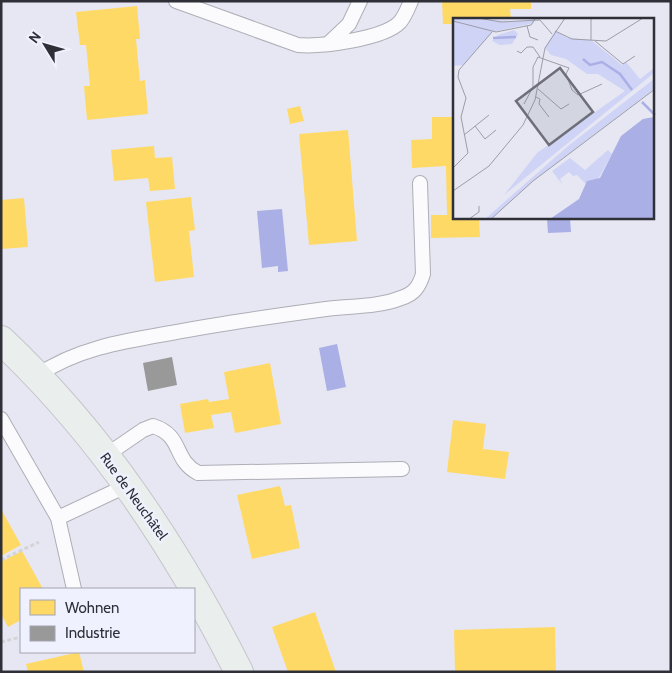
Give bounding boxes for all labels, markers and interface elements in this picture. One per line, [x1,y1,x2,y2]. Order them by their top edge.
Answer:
inset map [453,18,654,219]
north arrow [20,20,70,70]
text: N [24,28,45,47]
street label: Rue de Neuchâtel [96,449,172,544]
legend [20,588,195,653]
text: Wohnen [65,599,119,617]
text: Industrie [65,624,120,642]

